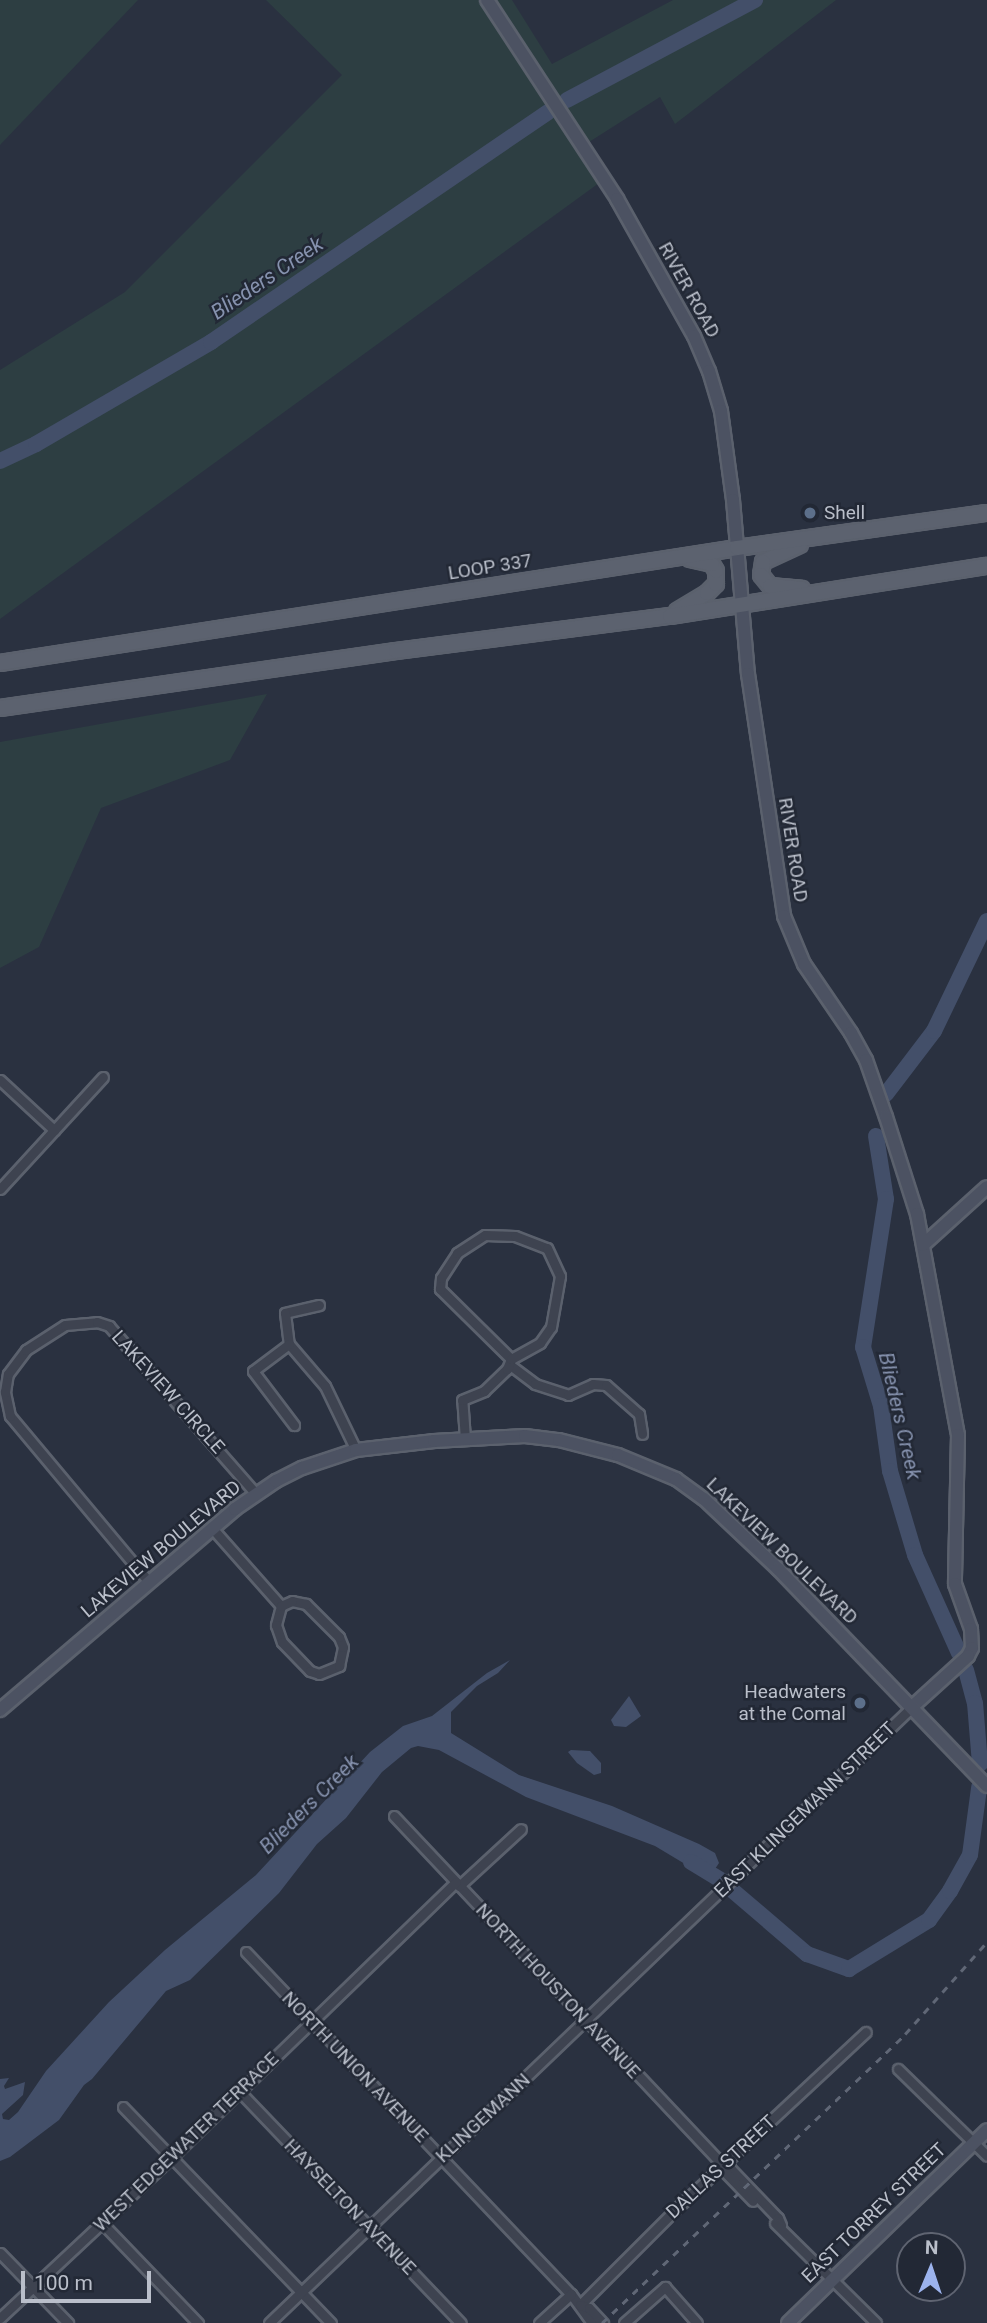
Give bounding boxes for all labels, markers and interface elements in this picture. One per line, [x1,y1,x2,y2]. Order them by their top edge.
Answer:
water label: Blieders Creek [206,231,328,325]
street label: RIVER ROAD [653,238,725,342]
place label: Shell [824,502,865,524]
marker: Shell [802,505,818,521]
street label: LOOP 337 [446,549,534,585]
street label: RIVER ROAD [773,796,813,904]
street label: LAKEVIEW CIRCLE [107,1326,229,1458]
water label: Blieders Creek [873,1350,927,1482]
street label: LAKEVIEW BOULEVARD [702,1473,862,1629]
street label: LAKEVIEW BOULEVARD [77,1476,245,1622]
place label: Headwaters at the Comal [738,1681,846,1725]
marker: Headwaters at the Comal [852,1695,868,1711]
street label: EAST KLINGEMANN STREET [709,1717,901,1903]
water label: Blieders Creek [254,1749,364,1859]
street label: NORTH HOUSTON AVENUE [471,1899,645,2083]
street label: NORTH UNION AVENUE [277,1987,433,2147]
street label: WEST EDGEWATER TERRACE [88,2047,284,2237]
street label: KLINGEMANN [431,2068,535,2168]
street label: DALLAS STREET [662,2111,780,2223]
street label: HAYSELTON AVENUE [279,2134,421,2280]
street label: EAST TORREY STREET [797,2138,951,2288]
north arrow [896,2232,966,2302]
text: N [925,2236,939,2259]
scale bar [24,2256,154,2300]
text: 100 m [34,2271,93,2295]

